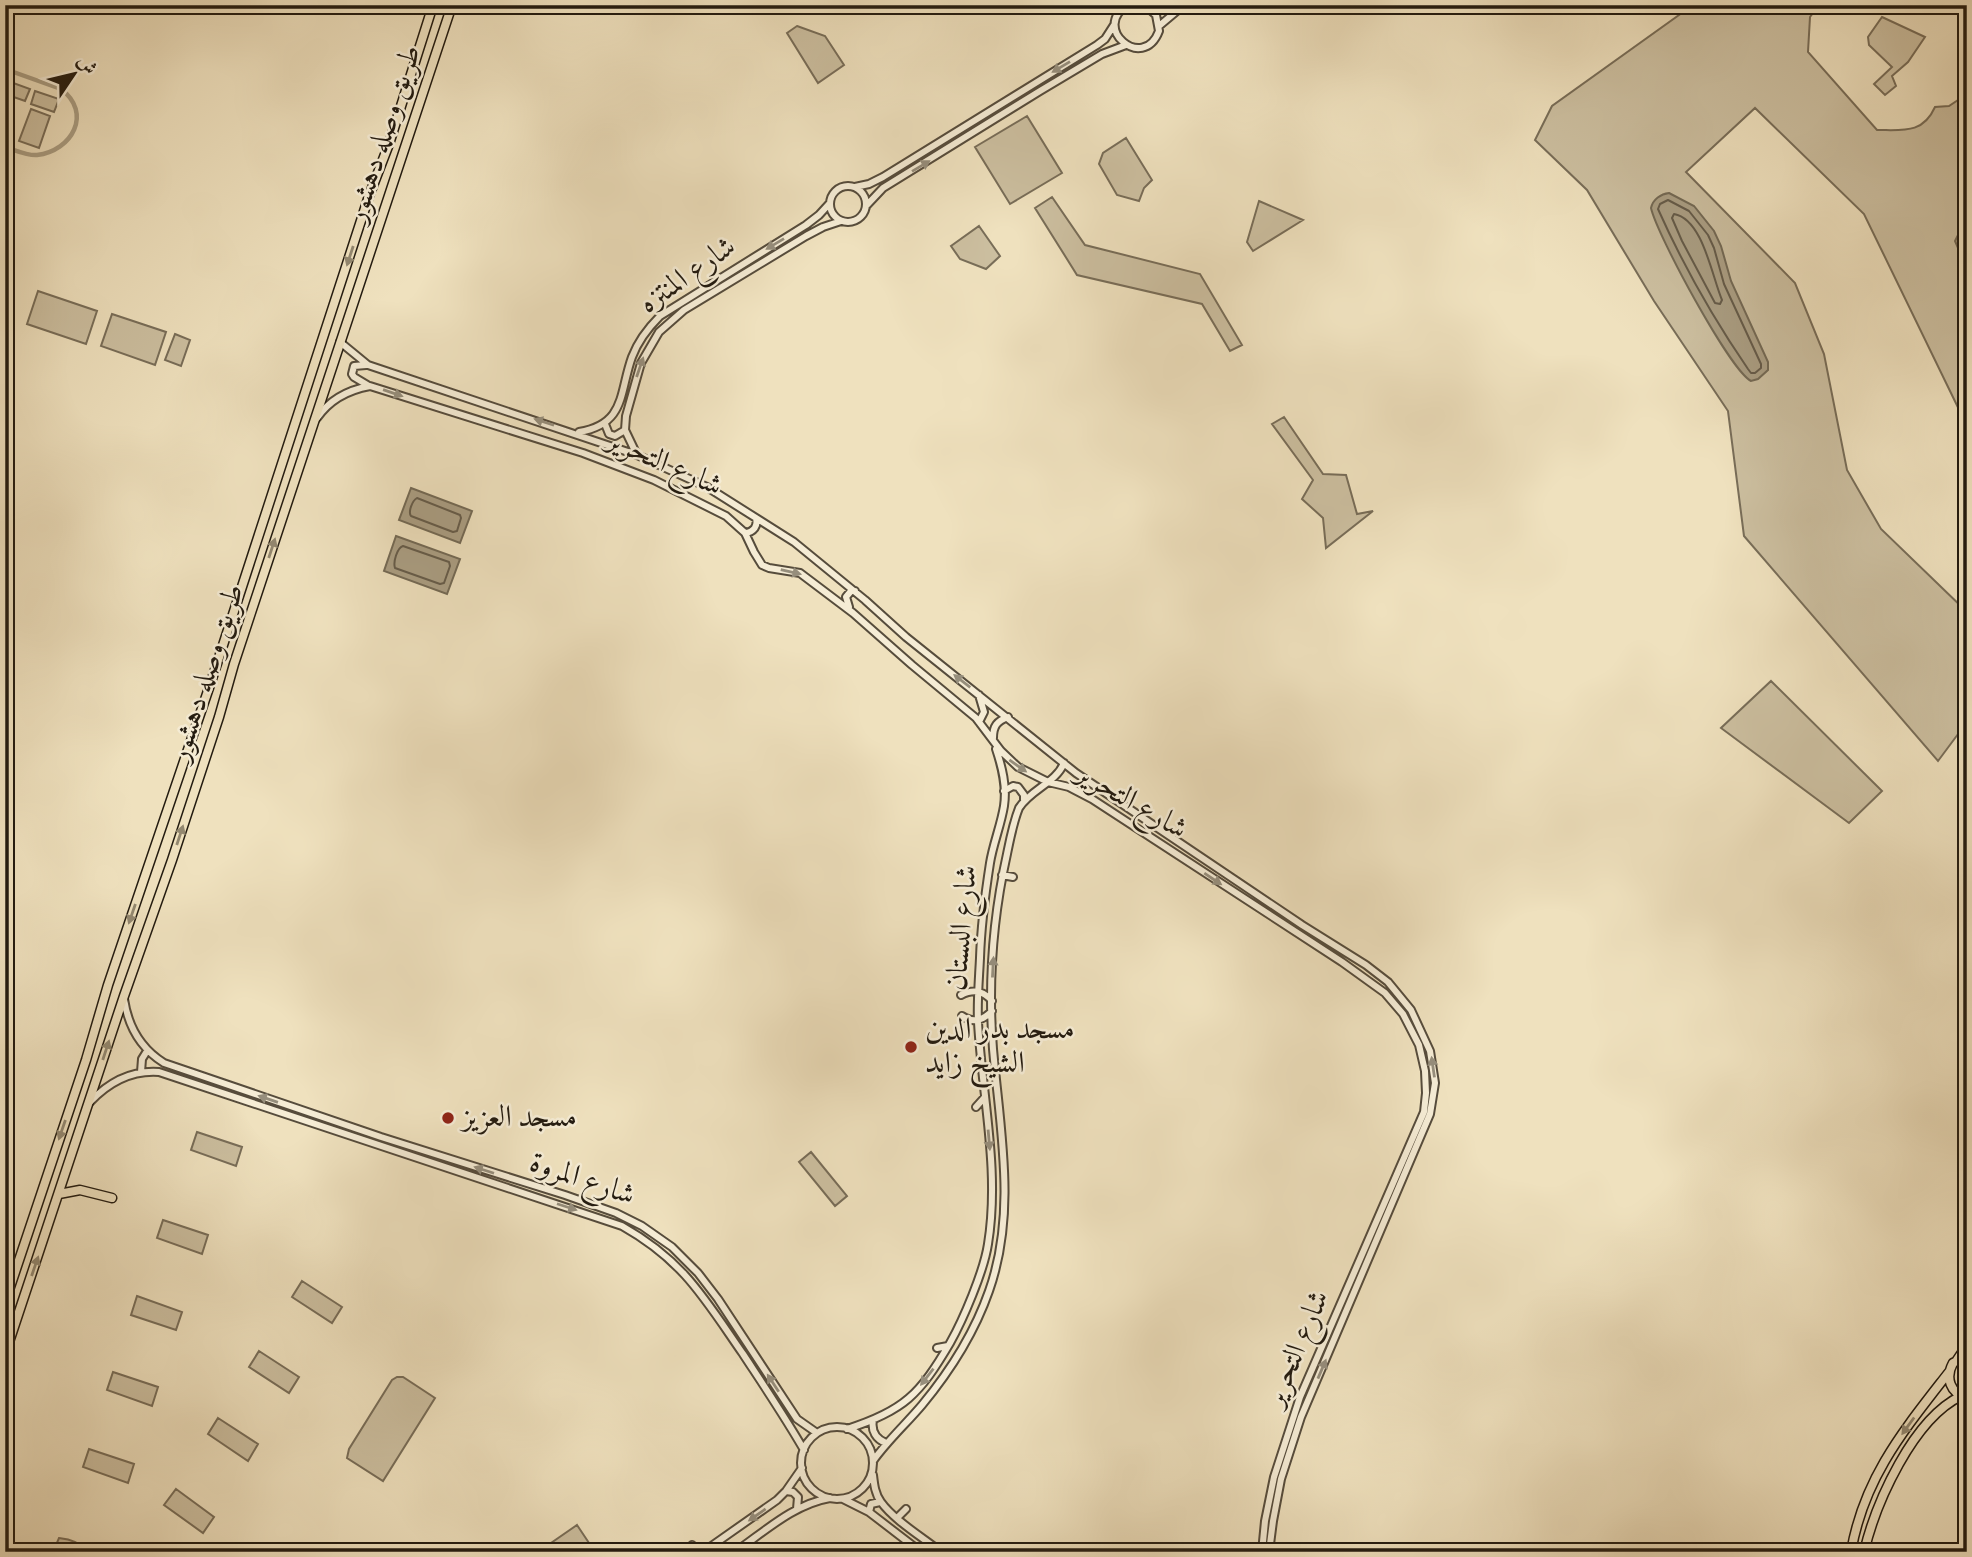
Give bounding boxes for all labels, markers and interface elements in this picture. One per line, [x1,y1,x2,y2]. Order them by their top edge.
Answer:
north arrow [38,38,108,108]
street label: طريق وصله دهشور [335,40,434,231]
text: ش [69,50,102,81]
one-way arrow [1052,60,1071,73]
one-way arrow [911,159,930,172]
street label: شارع المنتزه [630,227,746,326]
one-way arrow [766,237,785,250]
one-way arrow [344,246,355,267]
one-way arrow [635,357,646,378]
one-way arrow [382,388,403,399]
one-way arrow [533,417,554,427]
street label: شارع التحرير [596,418,729,510]
one-way arrow [267,538,278,559]
one-way arrow [780,567,802,578]
street label: طريق وصله دهشور [158,579,257,770]
one-way arrow [953,675,971,689]
street label: شارع التحرير [1064,751,1195,852]
one-way arrow [1009,759,1027,773]
one-way arrow [175,824,185,845]
street label: شارع البستان [936,863,991,993]
one-way arrow [1204,872,1223,885]
one-way arrow [127,904,137,925]
one-way arrow [988,956,999,978]
place label: مسجد بدر الدين الشيخ زايد [925,1009,1075,1089]
marker: مسجد بدر الدين الشيخ زايد [903,1039,919,1055]
one-way arrow [102,1040,112,1061]
one-way arrow [1427,1056,1438,1078]
one-way arrow [258,1093,279,1104]
place label: مسجد العزيز [459,1097,577,1140]
marker: مسجد العزيز [440,1110,456,1126]
one-way arrow [56,1120,67,1141]
one-way arrow [984,1129,995,1151]
street label: شارع المروة [523,1142,641,1219]
one-way arrow [473,1164,494,1175]
one-way arrow [556,1202,577,1213]
one-way arrow [30,1255,41,1276]
street label: شارع التحرير [1253,1284,1343,1417]
one-way arrow [1316,1359,1327,1380]
one-way arrow [920,1368,935,1386]
one-way arrow [766,1374,780,1392]
one-way arrow [1901,1417,1915,1435]
one-way arrow [748,1508,766,1522]

